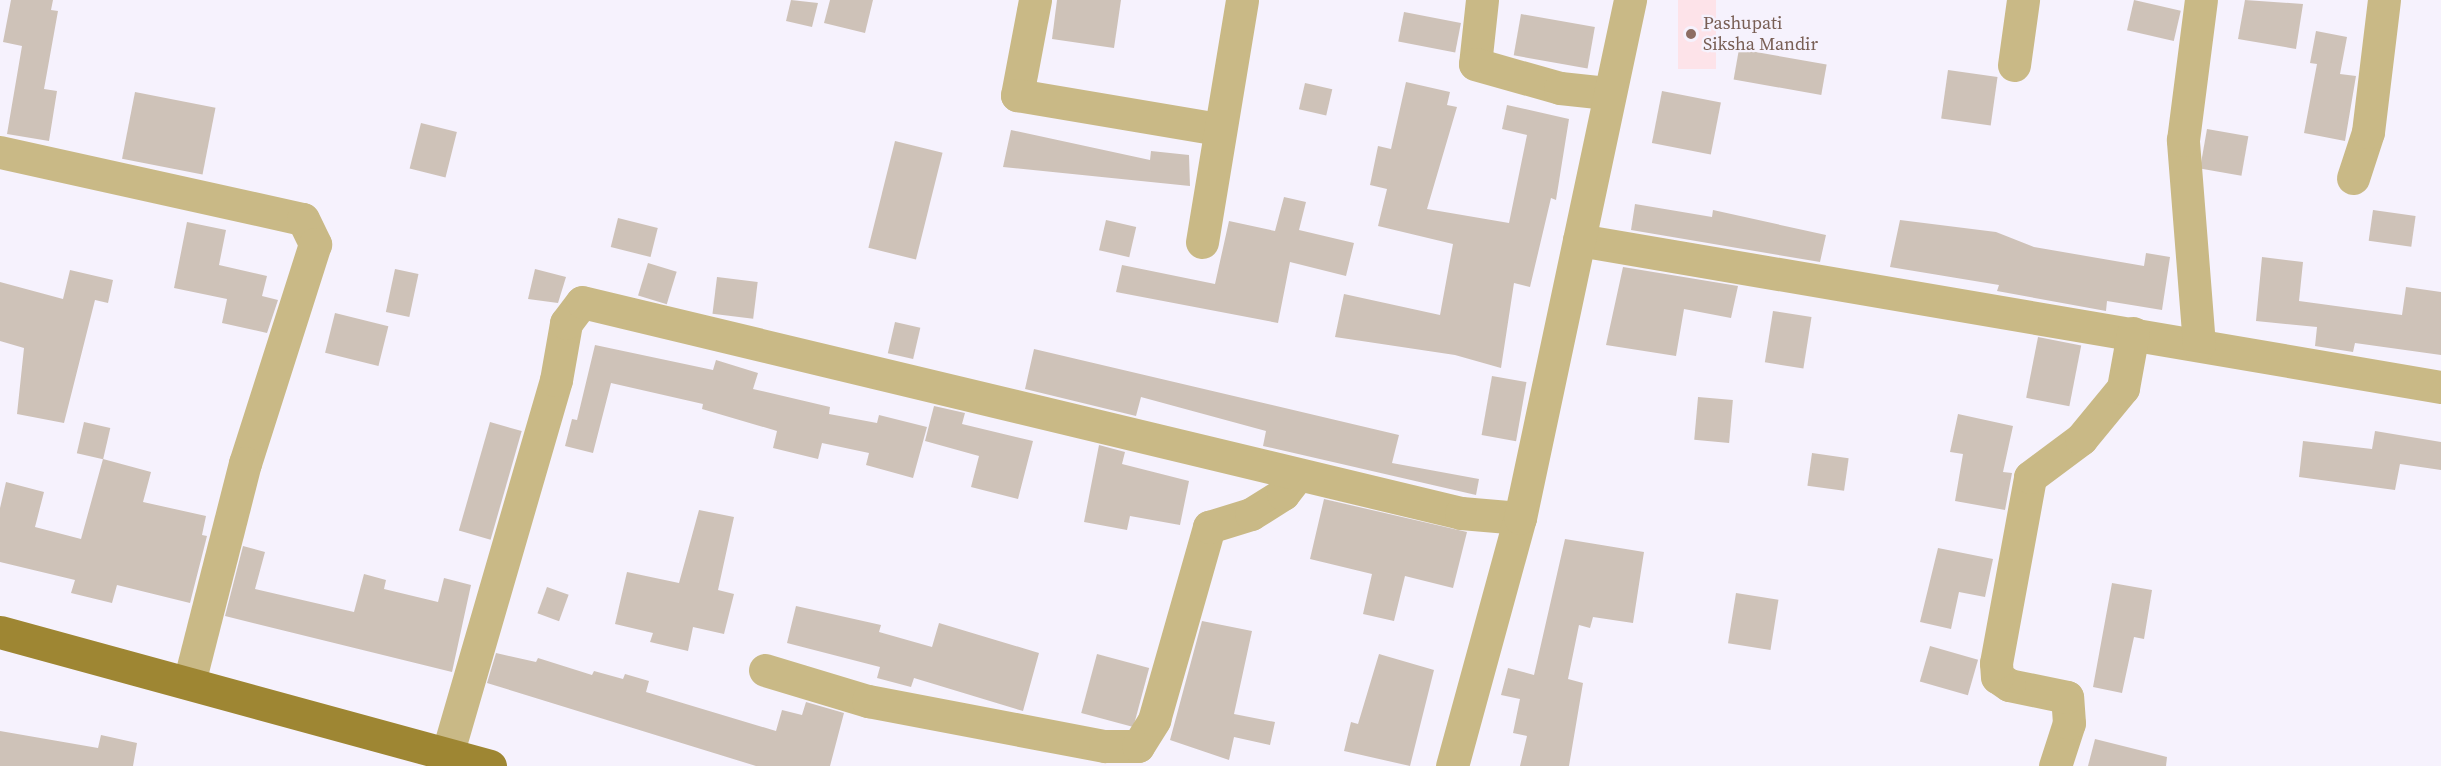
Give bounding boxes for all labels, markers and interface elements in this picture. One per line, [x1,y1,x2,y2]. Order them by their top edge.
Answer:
place label: Pashupati Siksha Mandir [1703,13,1818,56]
marker: Pashupati Siksha Mandir [1684,27,1698,41]

